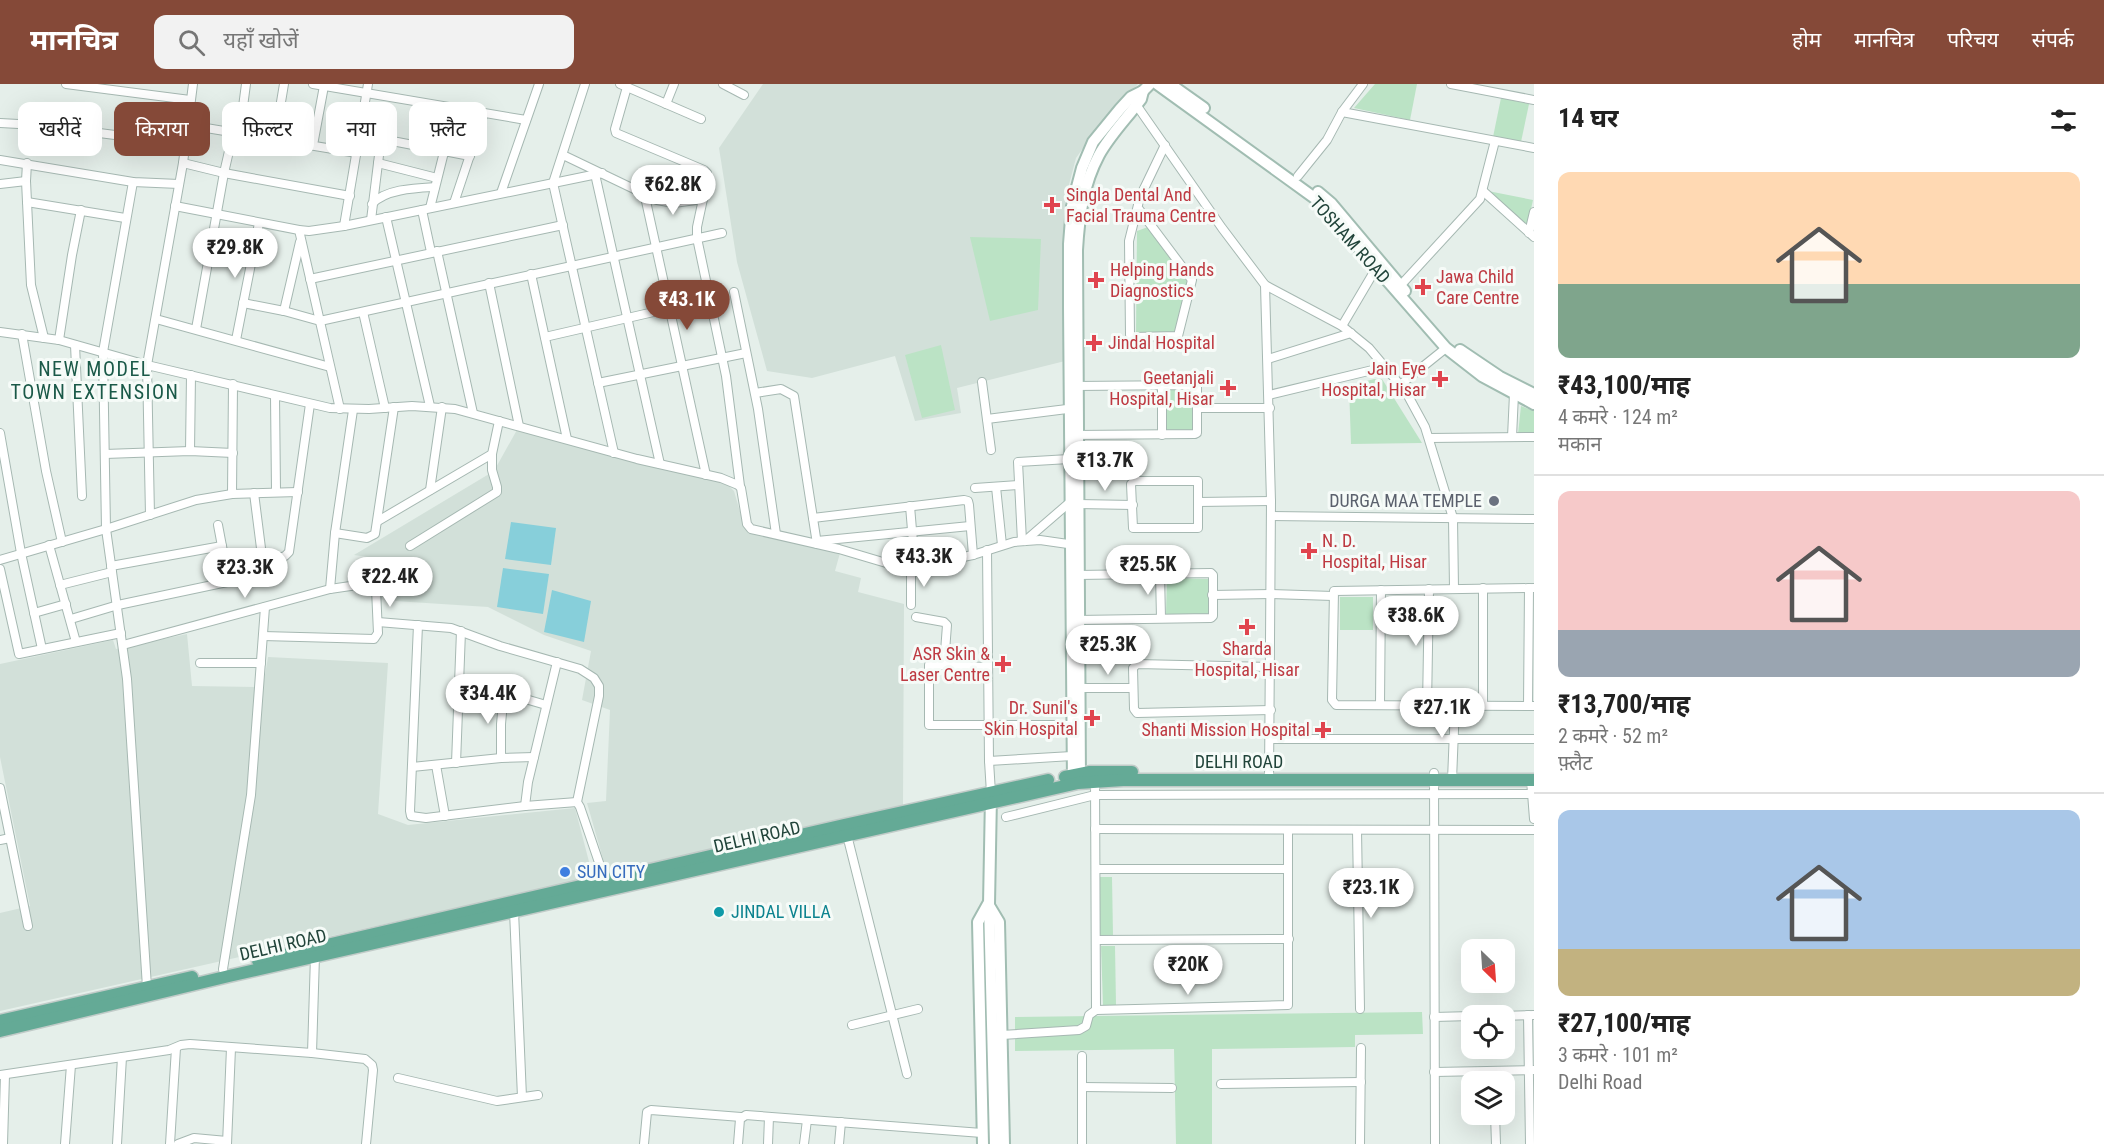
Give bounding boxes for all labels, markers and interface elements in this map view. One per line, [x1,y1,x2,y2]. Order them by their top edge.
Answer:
search box [154,15,574,69]
text: मानचित्र [30,24,118,57]
icon: search [175,26,208,59]
text: यहाँ खोजें [223,28,298,53]
text: होम [1792,28,1821,52]
text: मानचित्र [1854,28,1914,52]
text: परिचय [1947,28,1999,52]
text: संपर्क [2032,28,2074,52]
chip: खरीदें [18,102,102,156]
chip: किराया [114,102,210,156]
chip: फ़िल्टर [222,102,314,156]
chip: नया [326,102,397,156]
chip: फ़्लैट [409,102,487,156]
text: 14 घर [1558,103,1619,133]
icon: filters [2047,104,2080,137]
pin: ₹62.8K [624,165,722,216]
text: ₹62.8K [645,172,701,196]
place label: Singla Dental And Facial Trauma Centre [1066,184,1216,226]
street label: TOSHAM ROAD [1306,192,1395,287]
marker: Singla Dental And Facial Trauma Centre [1043,196,1061,214]
icon: home [1765,211,1873,319]
pin: ₹29.8K [186,228,284,279]
text: ₹29.8K [207,235,263,259]
place label: Helping Hands Diagnostics [1110,259,1214,301]
place label: Jawa Child Care Centre [1436,266,1519,308]
marker: Helping Hands Diagnostics [1087,271,1105,289]
marker: Jawa Child Care Centre [1414,278,1432,296]
pin: ₹43.1K [638,280,736,331]
text: ₹43.1K [659,287,715,311]
place label: Jindal Hospital [1108,332,1215,353]
marker: Jindal Hospital [1085,334,1103,352]
district label: NEW MODEL TOWN EXTENSION [11,357,179,404]
place label: Jain Eye Hospital, Hisar [1321,358,1427,400]
place label: Geetanjali Hospital, Hisar [1109,367,1215,409]
marker: Jain Eye Hospital, Hisar [1431,370,1449,388]
text: ₹43,100/माह [1558,370,1690,400]
marker: Geetanjali Hospital, Hisar [1219,379,1237,397]
text: 4 कमरे · 124 m² [1558,405,1678,429]
text: मकान [1558,432,1602,456]
pin: ₹13.7K [1056,441,1154,492]
text: ₹13.7K [1077,448,1133,472]
place label: DURGA MAA TEMPLE [1329,490,1482,511]
marker: DURGA MAA TEMPLE [1487,494,1501,508]
place label: N. D. Hospital, Hisar [1322,530,1427,572]
icon: home [1765,530,1873,638]
pin: ₹43.3K [875,537,973,588]
marker: N. D. Hospital, Hisar [1300,542,1318,560]
text: ₹43.3K [896,544,952,568]
pin: ₹25.5K [1099,545,1197,596]
pin: ₹23.3K [196,548,294,599]
text: ₹25.5K [1120,552,1176,576]
text: ₹23.3K [217,555,273,579]
pin: ₹22.4K [341,557,439,608]
text: ₹22.4K [362,564,418,588]
pin: ₹38.6K [1367,596,1465,647]
text: ₹38.6K [1388,603,1444,627]
marker: Sharda Hospital, Hisar [1238,618,1256,636]
pin: ₹25.3K [1059,625,1157,676]
text: ₹25.3K [1080,632,1136,656]
place label: Sharda Hospital, Hisar [1195,638,1300,680]
place label: ASR Skin & Laser Centre [900,643,990,685]
marker: ASR Skin & Laser Centre [994,655,1012,673]
pin: ₹34.4K [439,674,537,725]
text: ₹34.4K [460,681,516,705]
pin: ₹27.1K [1393,688,1491,739]
text: ₹13,700/माह [1558,689,1690,719]
text: ₹27.1K [1414,695,1470,719]
place label: Dr. Sunil's Skin Hospital [984,697,1078,739]
marker: Dr. Sunil's Skin Hospital [1083,709,1101,727]
place label: Shanti Mission Hospital [1141,719,1310,740]
marker: Shanti Mission Hospital [1314,721,1332,739]
text: 2 कमरे · 52 m² [1558,724,1668,748]
street label: DELHI ROAD [1195,751,1283,772]
text: फ़्लैट [1558,751,1593,775]
street label: DELHI ROAD [711,816,802,857]
icon: home [1765,849,1873,957]
place label: SUN CITY [577,861,646,882]
marker: SUN CITY [558,865,572,879]
pin: ₹23.1K [1322,868,1420,919]
text: ₹23.1K [1343,875,1399,899]
place label: JINDAL VILLA [731,901,831,922]
marker: JINDAL VILLA [712,905,726,919]
street label: DELHI ROAD [237,924,328,965]
north arrow [1461,939,1515,993]
map controls [1461,939,1515,1125]
pin: ₹20K [1152,945,1224,996]
text: ₹20K [1168,952,1208,976]
button: locate [1461,1005,1515,1059]
text: ₹27,100/माह [1558,1008,1690,1038]
text: 3 कमरे · 101 m² [1558,1043,1678,1067]
text: Delhi Road [1558,1070,1642,1094]
button: layers [1461,1071,1515,1125]

